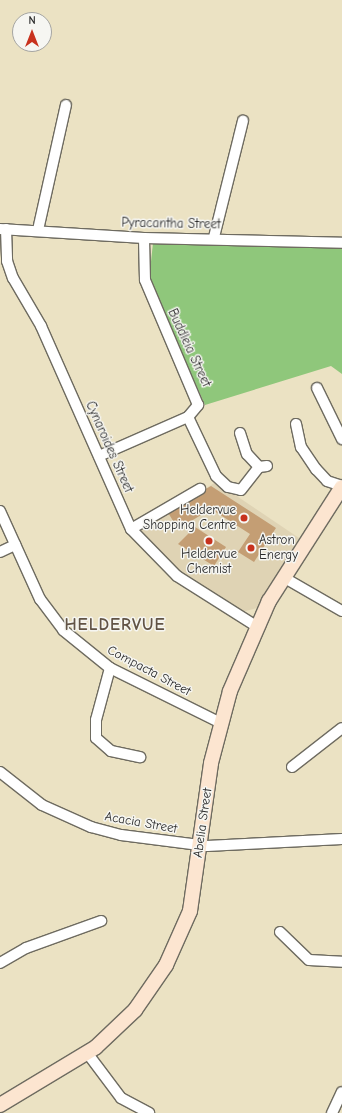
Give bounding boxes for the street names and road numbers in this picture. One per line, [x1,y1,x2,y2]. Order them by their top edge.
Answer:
street label: Pyracantha Street [121,215,221,233]
street label: Buddleia Street [164,306,214,390]
street label: Cynaroides Street [82,399,136,495]
street label: Compacta Street [105,642,193,700]
street label: Abelia Street [190,787,216,859]
street label: Acacia Street [104,809,178,837]

